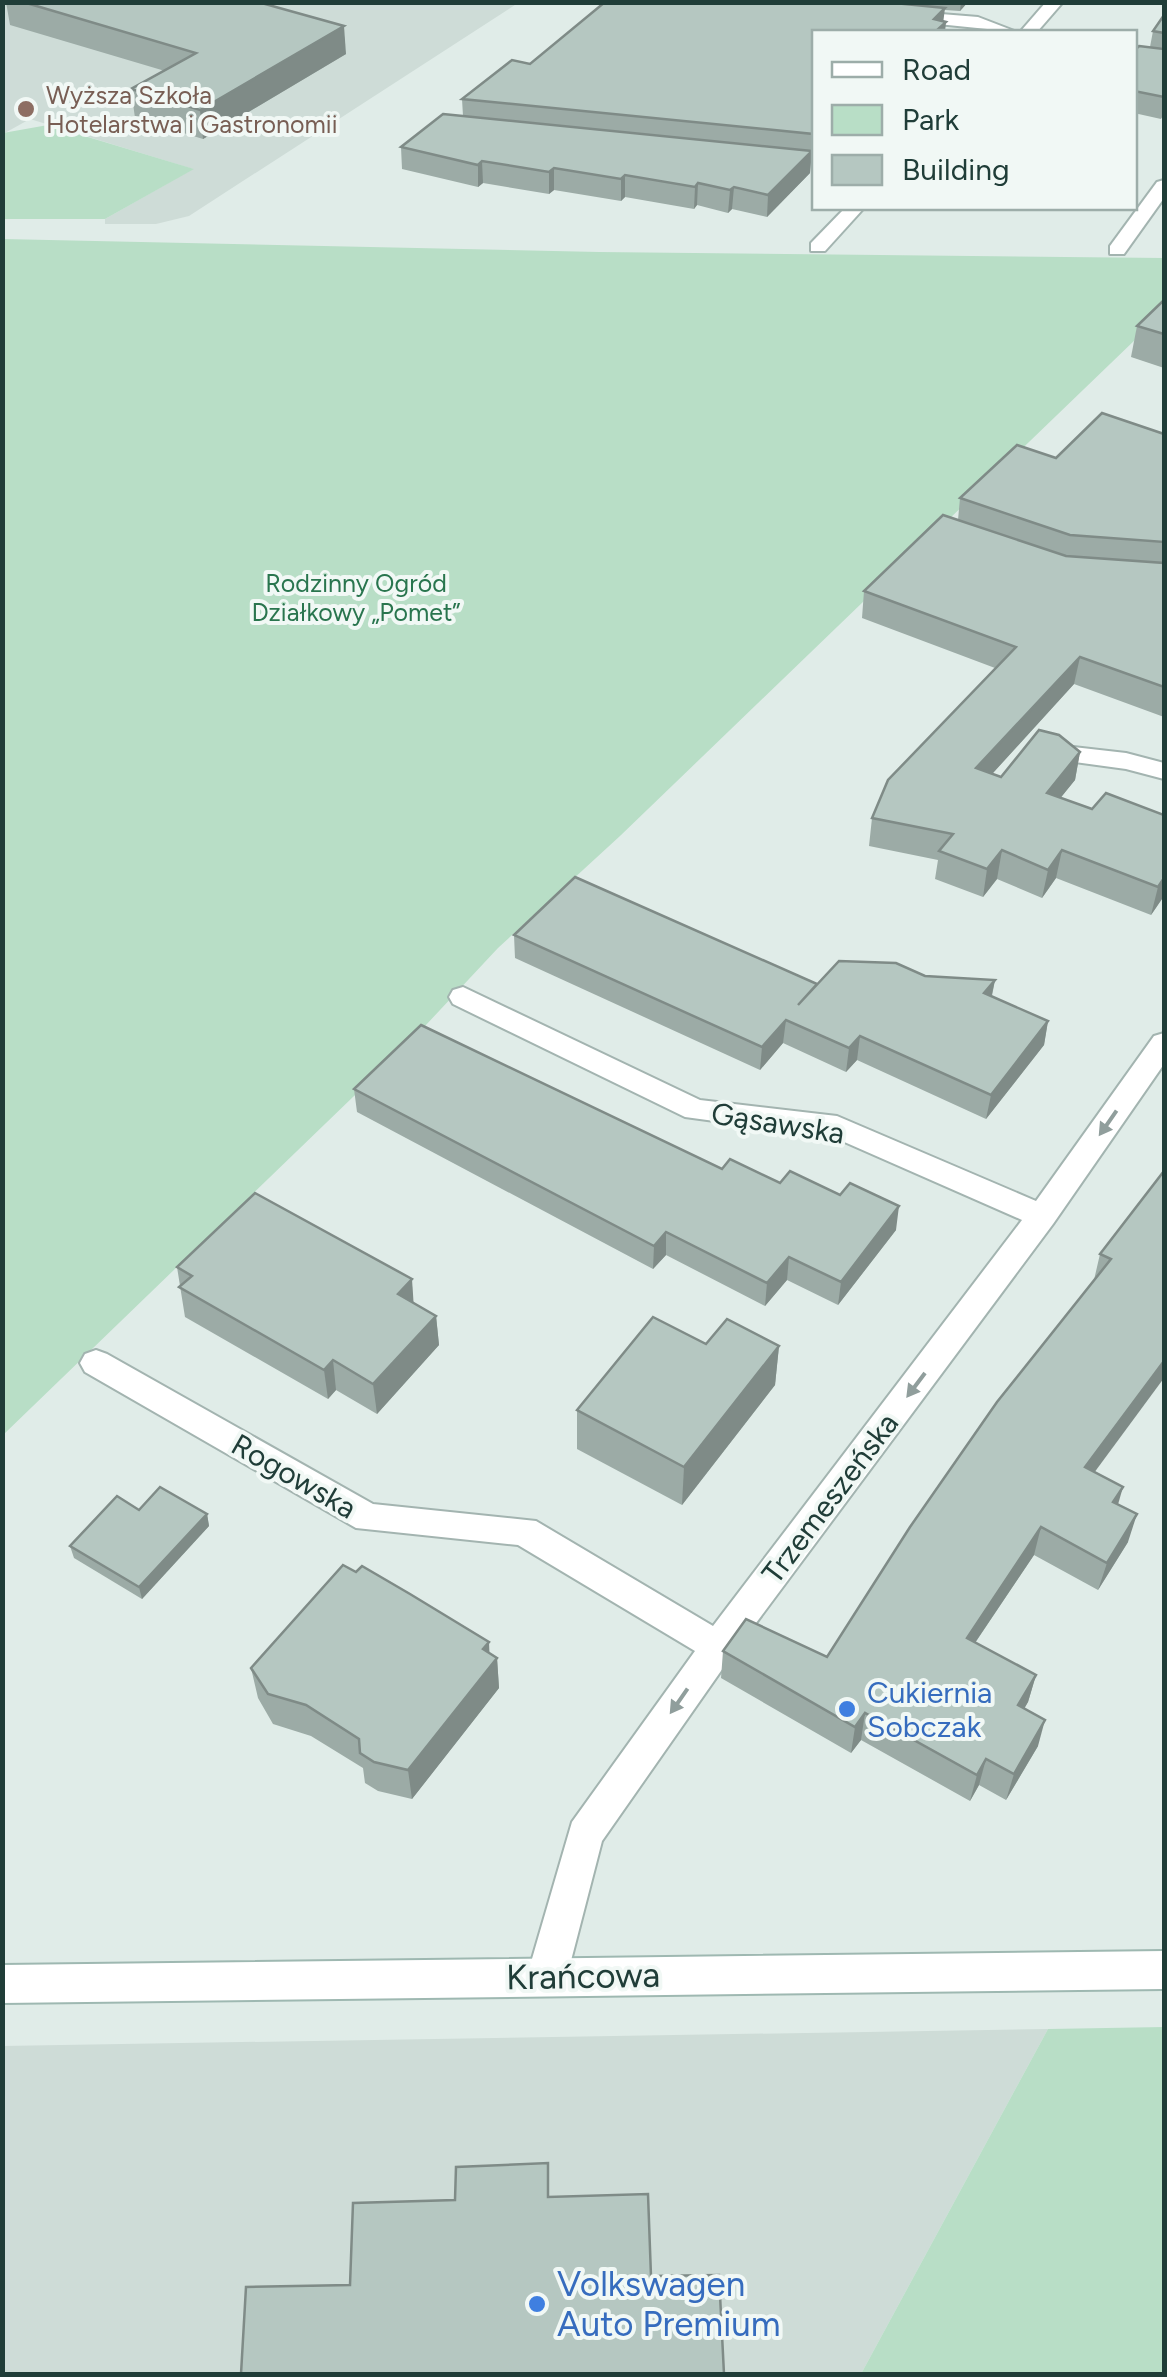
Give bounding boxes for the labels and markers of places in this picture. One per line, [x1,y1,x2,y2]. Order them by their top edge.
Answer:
place label: Wyższa Szkoła Hotelarstwa i Gastronomii [46,80,337,139]
marker: Wyższa Szkoła Hotelarstwa i Gastronomii [15,98,37,120]
place label: Cukiernia Sobczak [867,1674,992,1745]
marker: Cukiernia Sobczak [836,1698,858,1720]
place label: Volkswagen Auto Premium [557,2263,781,2345]
marker: Volkswagen Auto Premium [526,2293,548,2315]

